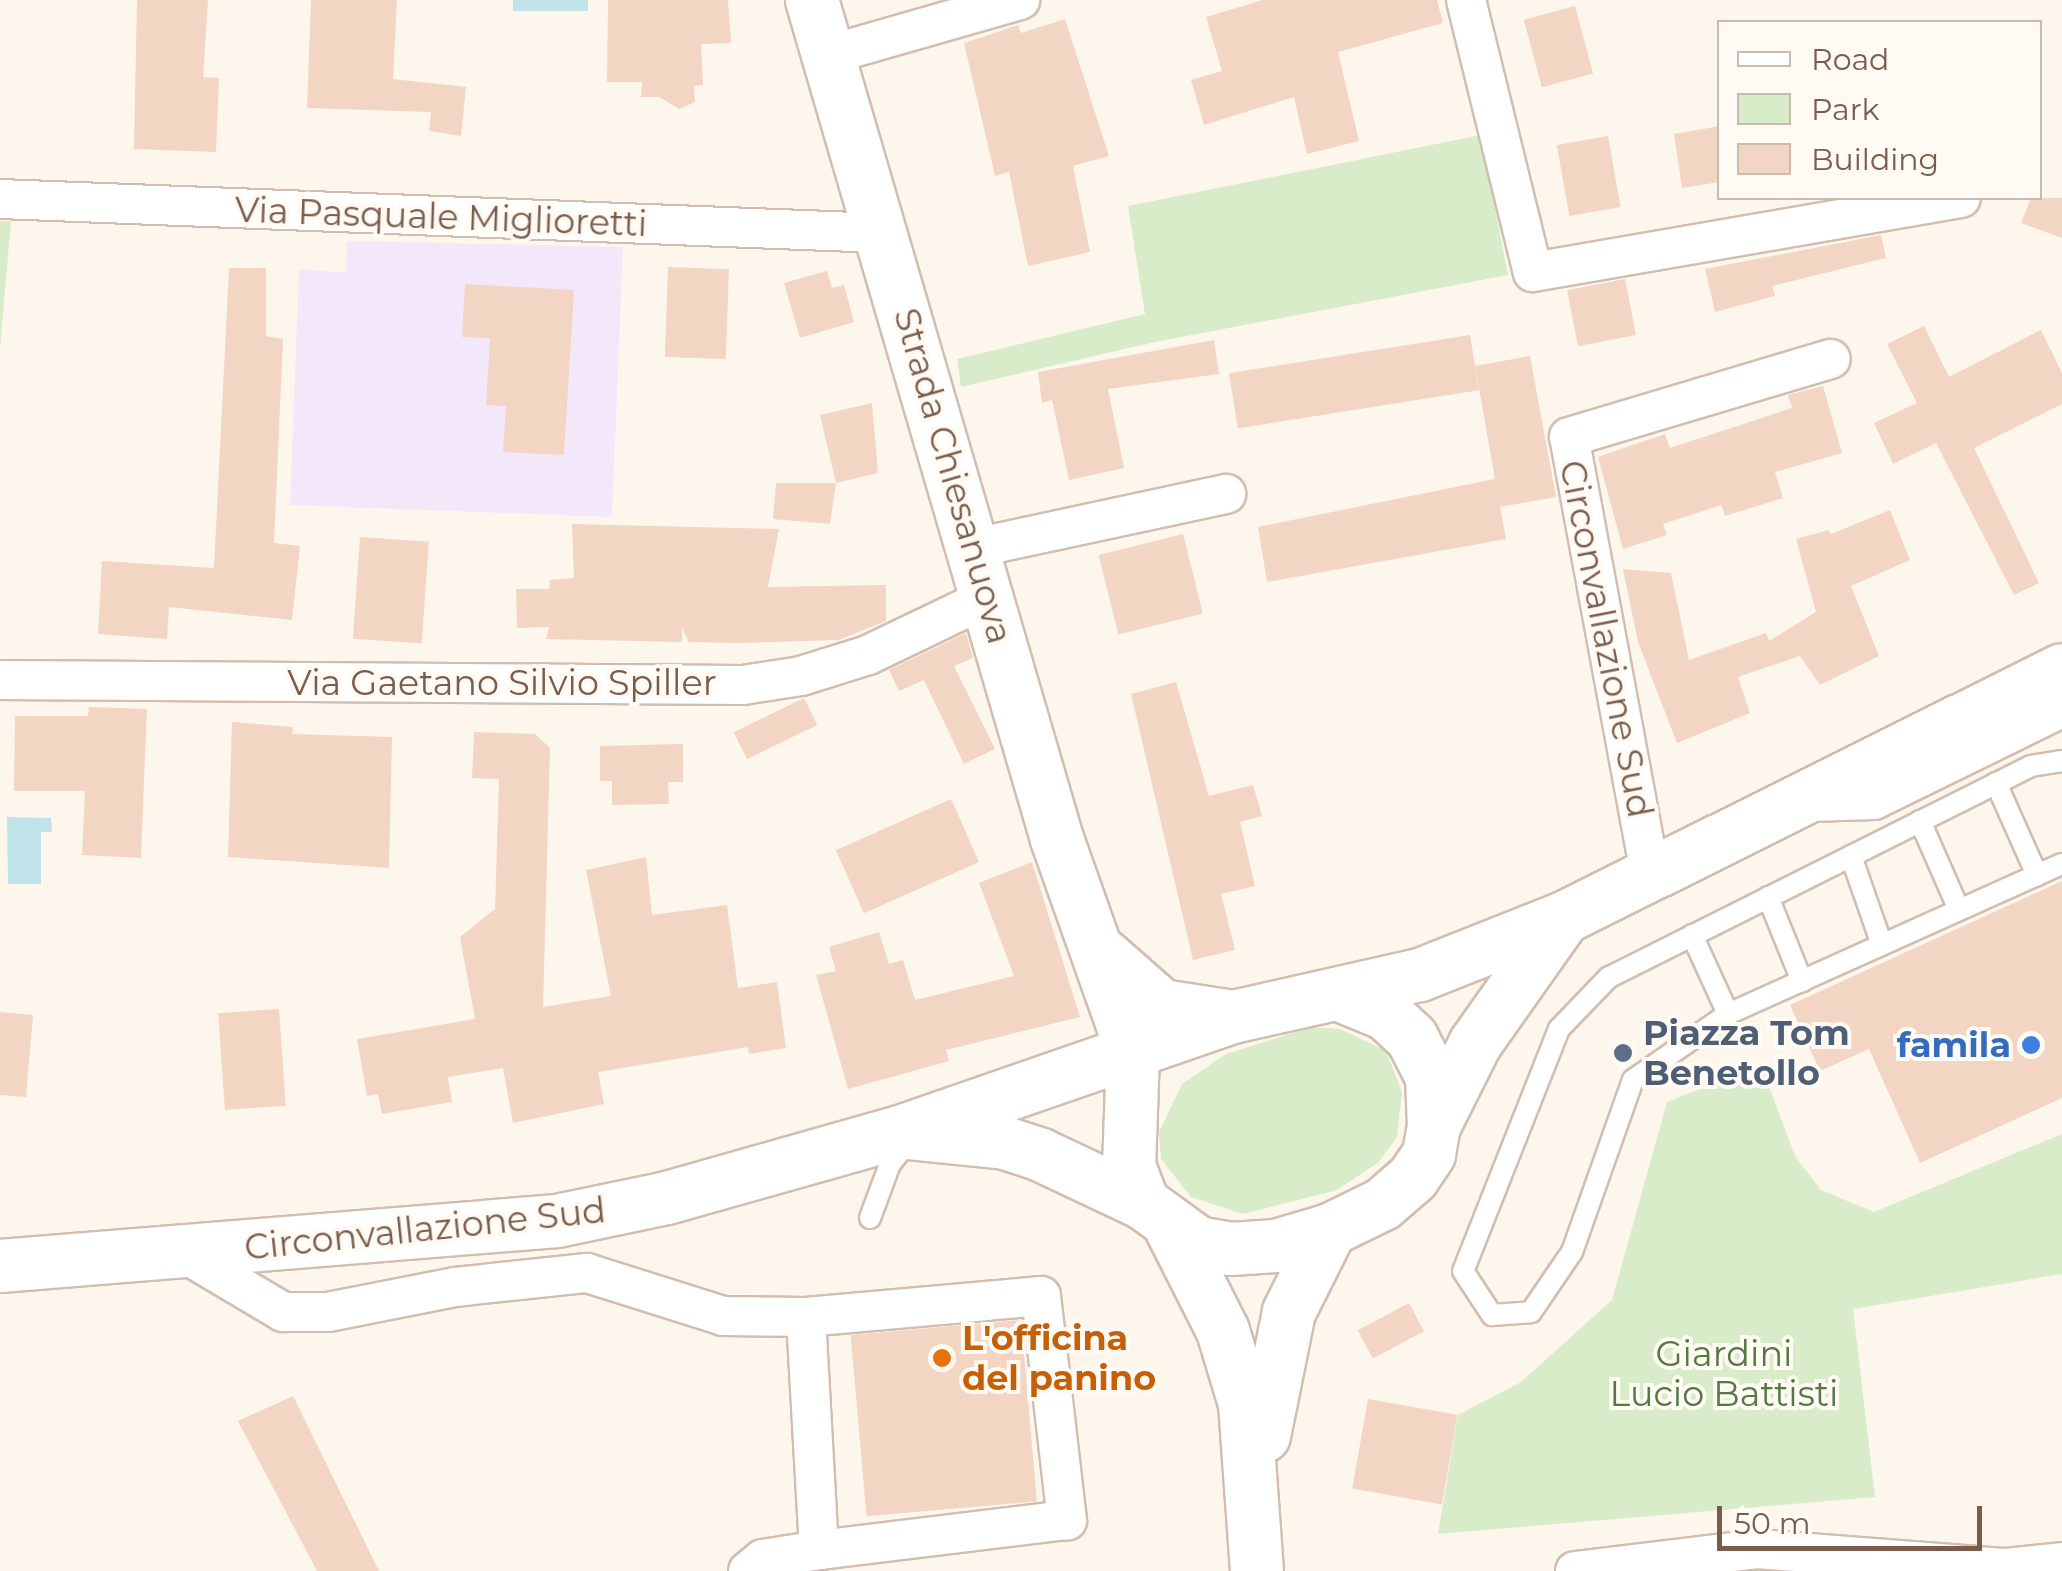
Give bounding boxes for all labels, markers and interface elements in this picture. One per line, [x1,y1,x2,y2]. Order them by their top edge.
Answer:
legend [1717,20,2042,200]
text: Road [1811,41,1889,78]
text: Park [1811,91,1880,128]
text: Building [1811,141,1939,178]
street label: Via Pasquale Miglioretti [234,189,648,245]
street label: Strada Chiesanuova [885,304,1021,648]
street label: Circonvallazione Sud [1551,457,1661,821]
street label: Via Gaetano Silvio Spiller [287,662,717,704]
place label: Piazza Tom Benetollo [1643,1012,1850,1094]
place label: famila [1897,1024,2011,1066]
marker: famila [2020,1034,2042,1056]
marker: Piazza Tom Benetollo [1612,1042,1634,1064]
street label: Circonvallazione Sud [242,1189,608,1269]
place label: L'officina del panino [962,1317,1156,1399]
park label: Giardini Lucio Battisti [1610,1333,1838,1415]
marker: L'officina del panino [931,1347,953,1369]
scale bar [1722,1486,1987,1548]
text: 50 m [1734,1505,1811,1542]

